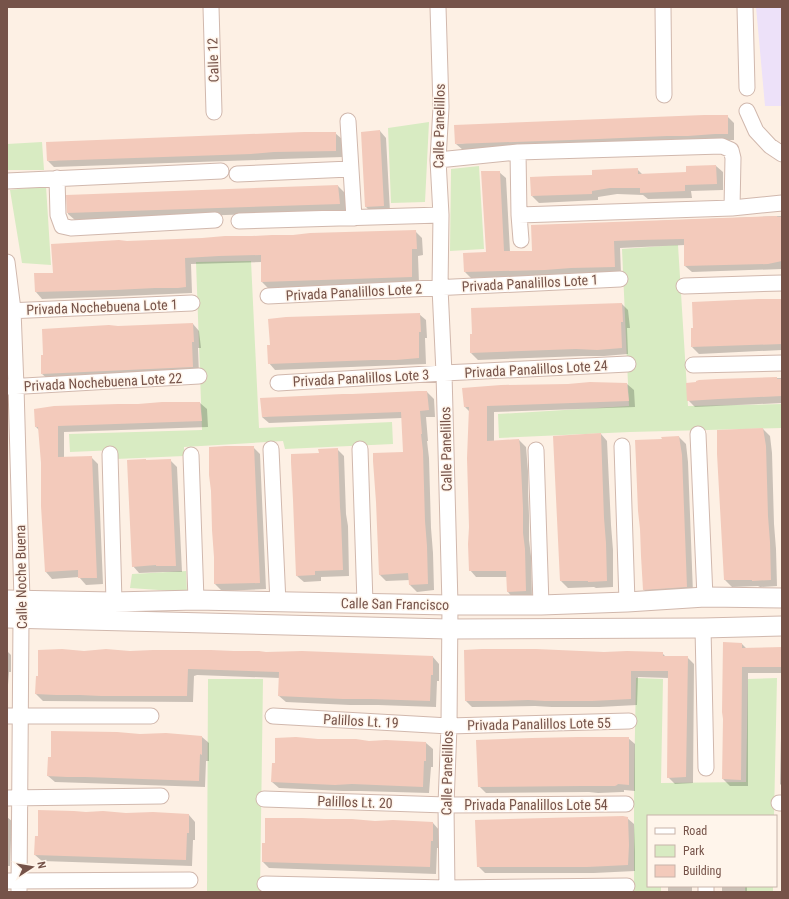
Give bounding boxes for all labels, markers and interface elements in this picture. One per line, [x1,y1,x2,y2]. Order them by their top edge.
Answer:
street label: Calle 12 [204,37,222,83]
street label: Calle Panelillos [430,83,448,169]
street label: Privada Panalillos Lote 1 [461,271,599,295]
street label: Privada Panalillos Lote 2 [285,280,423,304]
street label: Privada Nochebuena Lote 1 [26,296,178,318]
street label: Privada Panalillos Lote 24 [464,357,608,381]
street label: Privada Panalillos Lote 3 [292,366,430,390]
street label: Privada Nochebuena Lote 22 [23,370,183,394]
street label: Calle Panelillos [437,406,455,492]
street label: Calle Noche Buena [12,525,30,629]
street label: Calle San Francisco [341,595,449,613]
street label: Palillos Lt. 19 [323,711,399,731]
street label: Privada Panalillos Lote 55 [467,715,611,733]
street label: Calle Panelillos [438,730,456,816]
street label: Palillos Lt. 20 [317,793,393,811]
street label: Privada Panalillos Lote 54 [464,797,608,813]
legend [647,815,777,887]
text: Road [683,824,707,838]
text: Park [683,844,705,858]
north arrow [12,847,52,887]
text: N [34,860,48,870]
text: Building [683,864,721,878]

